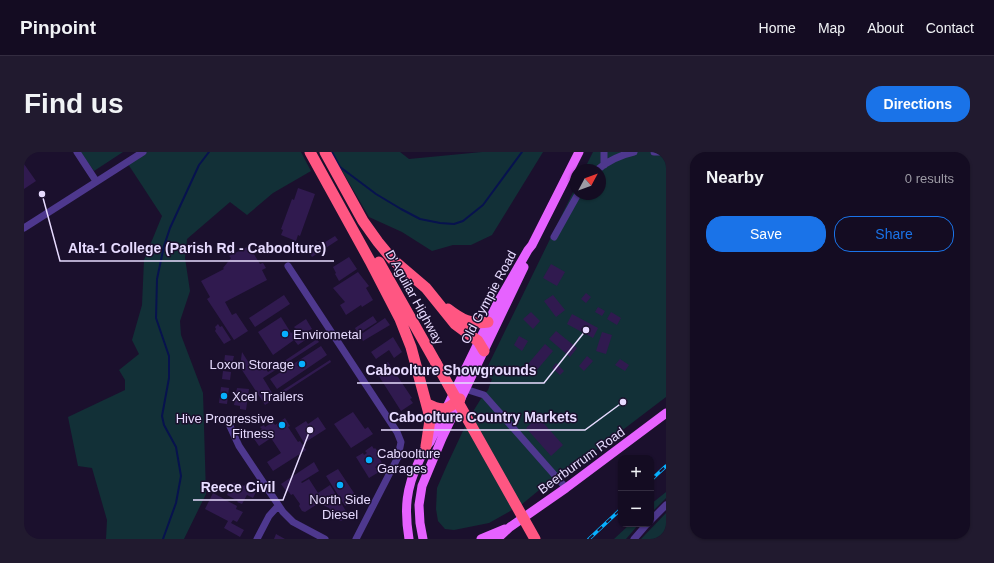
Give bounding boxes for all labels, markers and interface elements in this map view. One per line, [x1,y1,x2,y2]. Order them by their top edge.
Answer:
text: Pinpoint [20,17,96,38]
text: Home [759,20,796,36]
text: Map [818,20,845,36]
text: About [867,20,904,36]
text: Contact [926,20,974,36]
button: Directions [866,86,970,122]
text: Find us [24,88,124,119]
north arrow [570,164,606,200]
text: Nearby [706,168,764,187]
text: 0 results [905,171,954,186]
button: Save [706,216,826,252]
button: Share [834,216,954,252]
callout: Alta-1 College (Parish Rd - Caboolture) [60,235,334,261]
text: Alta-1 College (Parish Rd - Caboolture) [68,240,326,256]
street label: D'Aguilar Highway [382,247,447,348]
street label: Old Gympie Road [458,248,519,346]
place label: Envirometal [293,327,362,342]
marker: Envirometal [280,329,290,339]
place label: Loxon Storage [209,357,294,372]
callout: Caboolture Showgrounds [357,357,544,383]
marker: Loxon Storage [297,359,307,369]
text: Caboolture Showgrounds [365,362,537,378]
place label: Xcel Trailers [232,389,304,404]
marker: Xcel Trailers [219,391,229,401]
callout: Caboolture Country Markets [381,404,585,430]
text: Caboolture Country Markets [389,409,577,425]
place label: Hive Progressive Fitness [176,411,274,441]
marker: Hive Progressive Fitness [277,420,287,430]
street label: Beerburrum Road [535,424,627,497]
place label: Caboolture Garages [377,446,441,476]
marker: Caboolture Garages [364,455,374,465]
map controls [618,455,654,527]
button: + [618,455,654,491]
callout: Reece Civil [193,474,283,500]
text: Reece Civil [201,479,275,495]
marker: North Side Diesel [335,480,345,490]
button: − [618,491,654,527]
place label: North Side Diesel [309,492,371,522]

